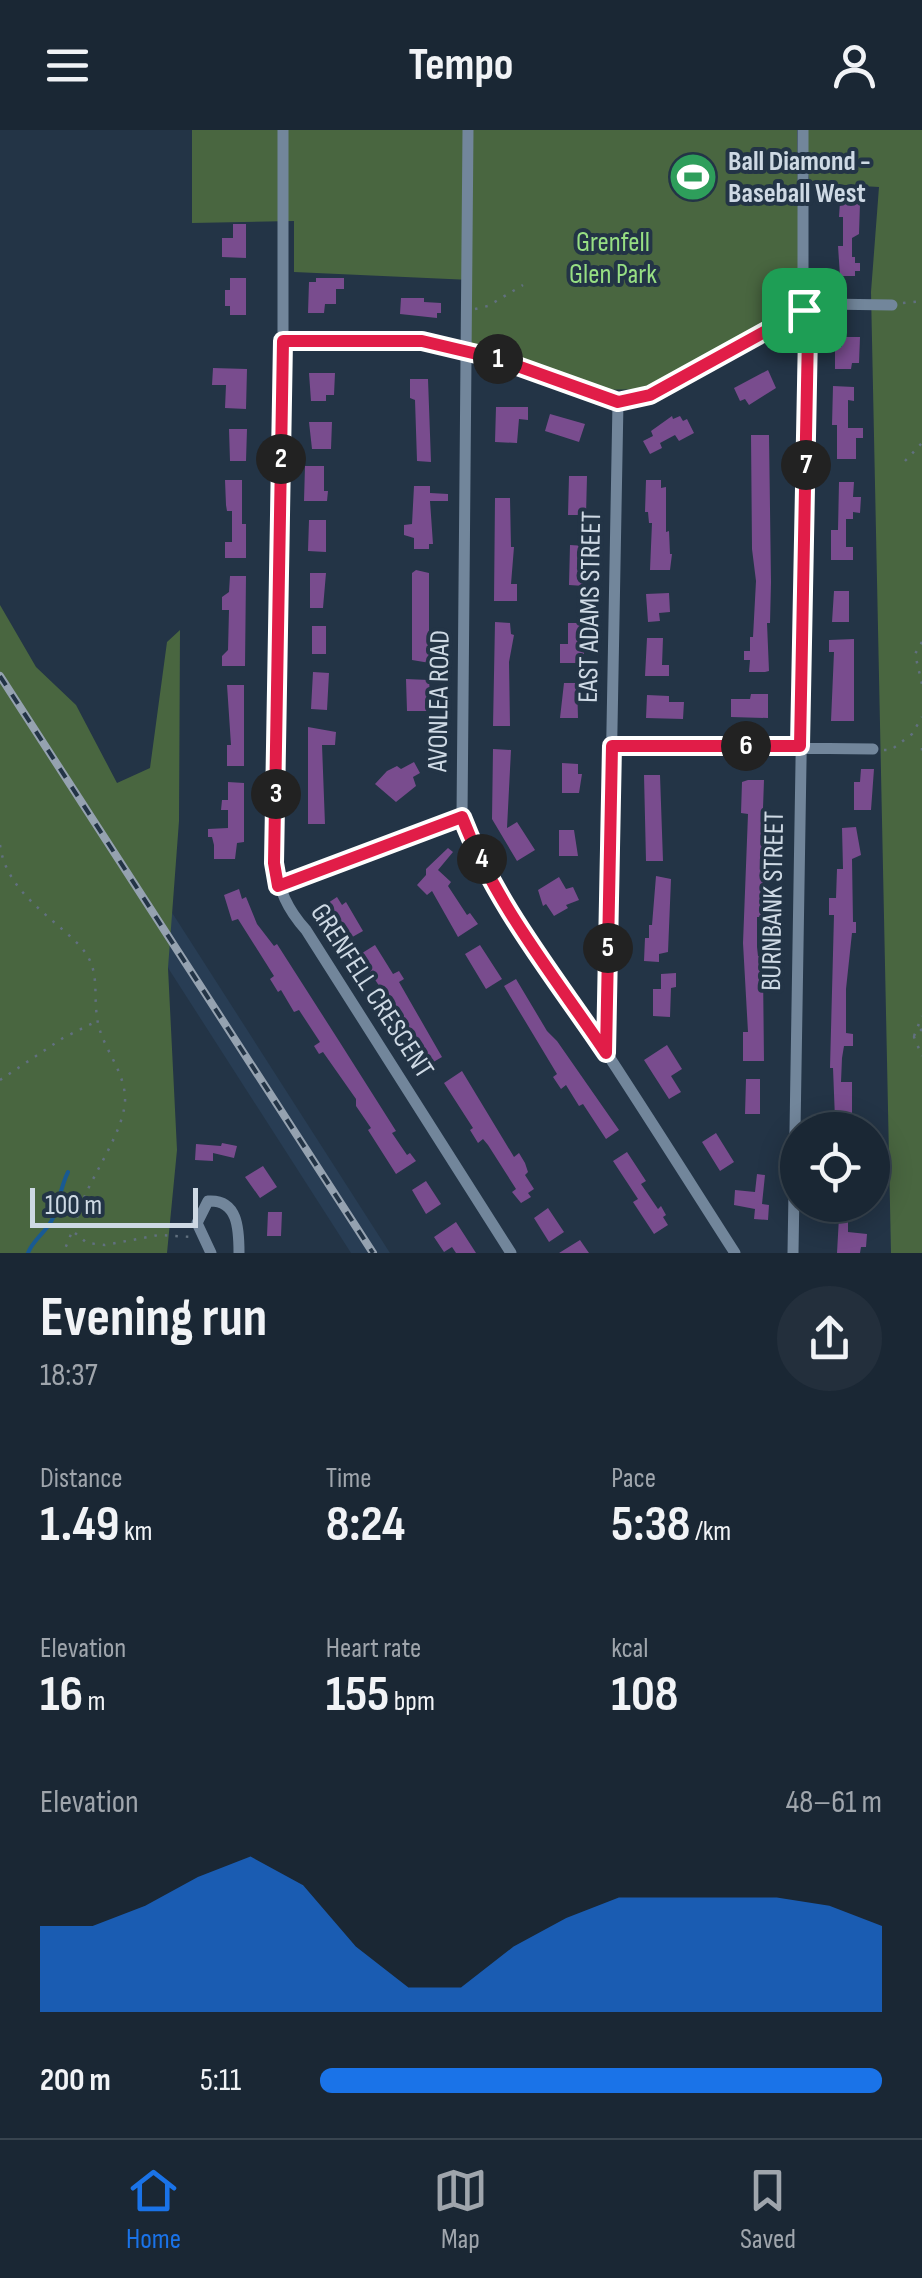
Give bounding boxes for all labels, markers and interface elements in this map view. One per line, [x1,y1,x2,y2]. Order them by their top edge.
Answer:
icon: menu [40,38,95,93]
text: Tempo [408,38,514,93]
icon: person [827,38,882,93]
place label: Ball Diamond - Baseball West [728,145,871,210]
sports icon: Ball Diamond - Baseball West [667,151,719,203]
park label: Grenfell Glen Park [569,226,657,291]
pin [762,268,847,353]
icon: arrive [777,283,832,338]
pin: 1 [473,334,523,384]
text: 1 [493,342,503,375]
pin: 2 [256,434,306,484]
pin: 7 [781,440,831,490]
text: 2 [275,442,287,475]
text: 7 [800,448,812,481]
street label: EAST ADAMS STREET [572,511,608,703]
street label: AVONLEA ROAD [421,630,457,773]
pin: 6 [721,721,771,771]
text: 6 [739,729,753,762]
pin: 3 [251,769,301,819]
text: 3 [270,777,282,810]
street label: BURNBANK STREET [755,811,791,991]
pin: 4 [457,834,507,884]
text: 4 [475,842,489,875]
street label: GRENFELL CRESCENT [303,898,441,1084]
pin: 5 [583,923,633,973]
text: 5 [602,931,614,964]
map controls [780,1112,890,1222]
button: locate [780,1112,890,1222]
scale bar [30,1183,198,1228]
text: 100 m [45,1189,102,1222]
text: Evening run [40,1285,267,1352]
button: share [777,1286,882,1391]
text: 18:37 [40,1356,97,1395]
text: Distance [40,1462,123,1495]
text: Time [326,1462,371,1495]
text: Pace [611,1462,656,1495]
text: 1.49 [40,1495,119,1555]
text: 8:24 [326,1495,405,1555]
text: 5:38 [611,1495,690,1555]
text: km [119,1515,153,1548]
text: /km [690,1515,731,1548]
text: Elevation [40,1632,126,1665]
text: Heart rate [326,1632,421,1665]
text: kcal [611,1632,648,1665]
text: 16 [40,1665,83,1725]
text: 155 [326,1665,389,1725]
text: 108 [611,1665,678,1725]
text: m [83,1685,106,1718]
text: bpm [389,1685,435,1718]
text: Elevation [40,1783,139,1822]
text: 48–61 m [786,1783,882,1822]
text: 200 m [40,2061,111,2100]
text: 5:11 [200,2061,241,2100]
tab: Home [126,2163,181,2256]
tab: Map [433,2163,488,2256]
tab: Saved [740,2163,796,2256]

